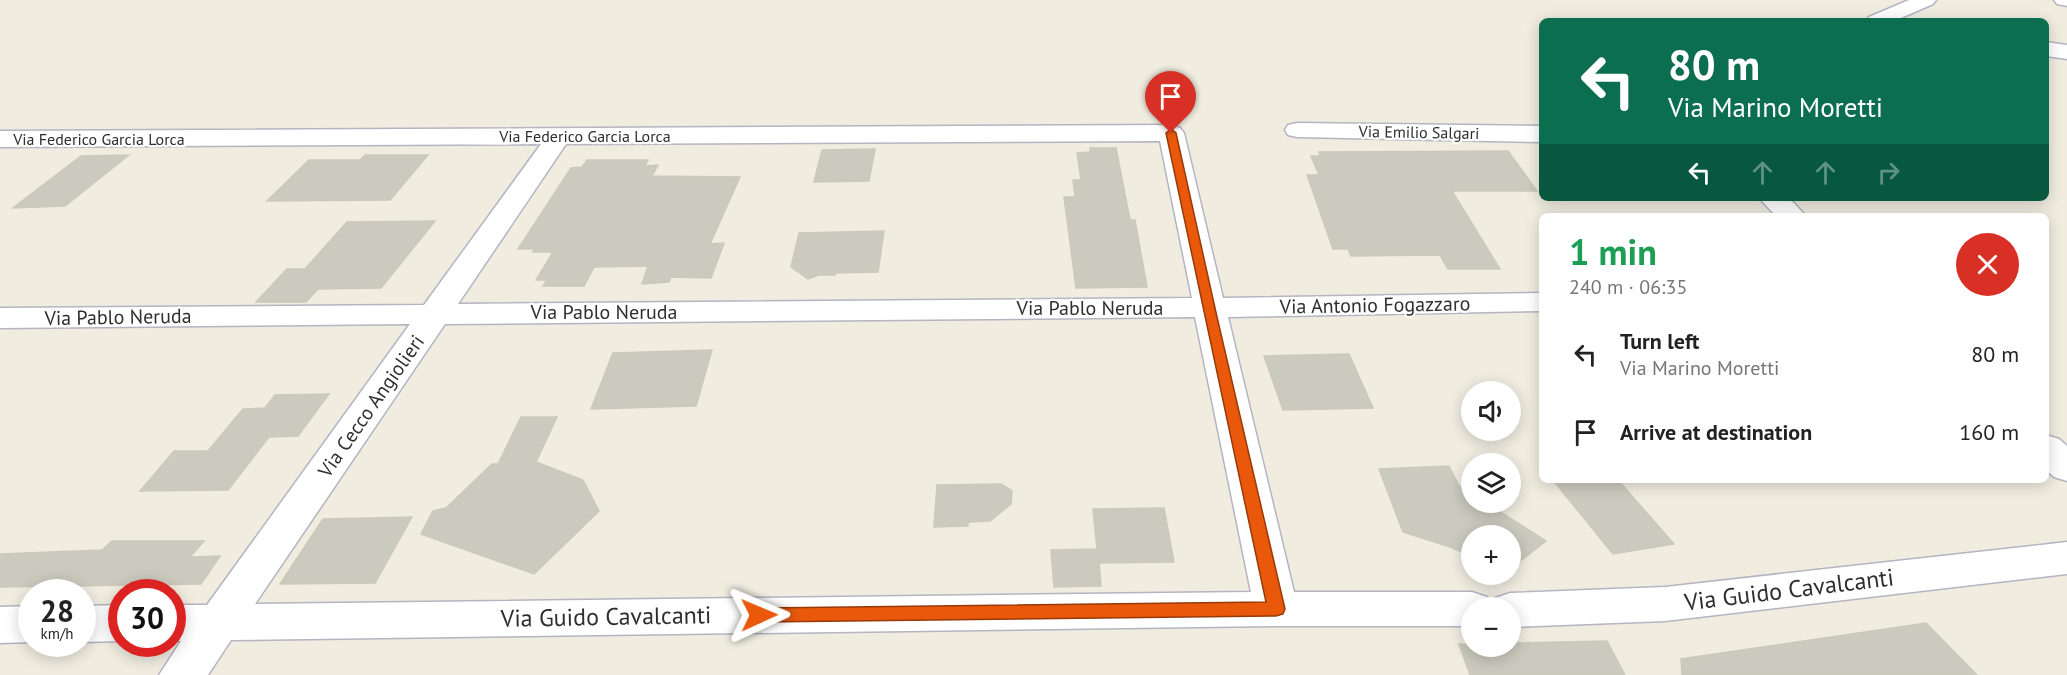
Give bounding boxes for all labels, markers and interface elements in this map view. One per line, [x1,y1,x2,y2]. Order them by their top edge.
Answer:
text: 80 m [1668,37,1760,92]
icon: left [1569,42,1647,120]
pin [1145,71,1196,133]
icon: arrive [1154,80,1187,113]
text: Via Marino Moretti [1668,90,1883,124]
street label: Via Emilio Salgari [1358,121,1479,143]
street label: Via Federico Garcia Lorca [498,126,671,146]
street label: Via Federico Garcia Lorca [12,129,185,149]
icon: left [1683,156,1716,189]
icon: ahead [1746,156,1779,189]
icon: ahead [1809,156,1842,189]
icon: right [1872,156,1905,189]
text: 1 min [1569,228,1657,275]
button: close [1956,233,2019,296]
text: 240 m · 06:35 [1569,274,1687,300]
street label: Via Antonio Fogazzaro [1278,290,1471,320]
street label: Via Pablo Neruda [1016,295,1163,321]
street label: Via Pablo Neruda [530,299,677,325]
street label: Via Pablo Neruda [43,303,192,331]
text: Turn left [1620,327,1700,355]
street label: Via Cecco Angiolieri [312,330,430,483]
icon: left [1569,338,1602,371]
text: 80 m [1971,340,2019,368]
text: Via Marino Moretti [1620,355,1779,381]
map controls [1461,381,1521,657]
button: sound [1461,381,1521,441]
icon: arrive [1569,416,1602,449]
text: Arrive at destination [1620,418,1812,446]
text: 160 m [1959,418,2019,446]
button: layers [1461,453,1521,513]
button: + [1461,525,1521,585]
street label: Via Guido Cavalcanti [1681,561,1895,618]
speed limit sign: 30 [108,579,186,657]
position arrow [727,583,791,647]
text: 28 [40,591,74,630]
button: − [1461,597,1521,657]
street label: Via Guido Cavalcanti [499,599,712,634]
text: km/h [41,624,73,643]

